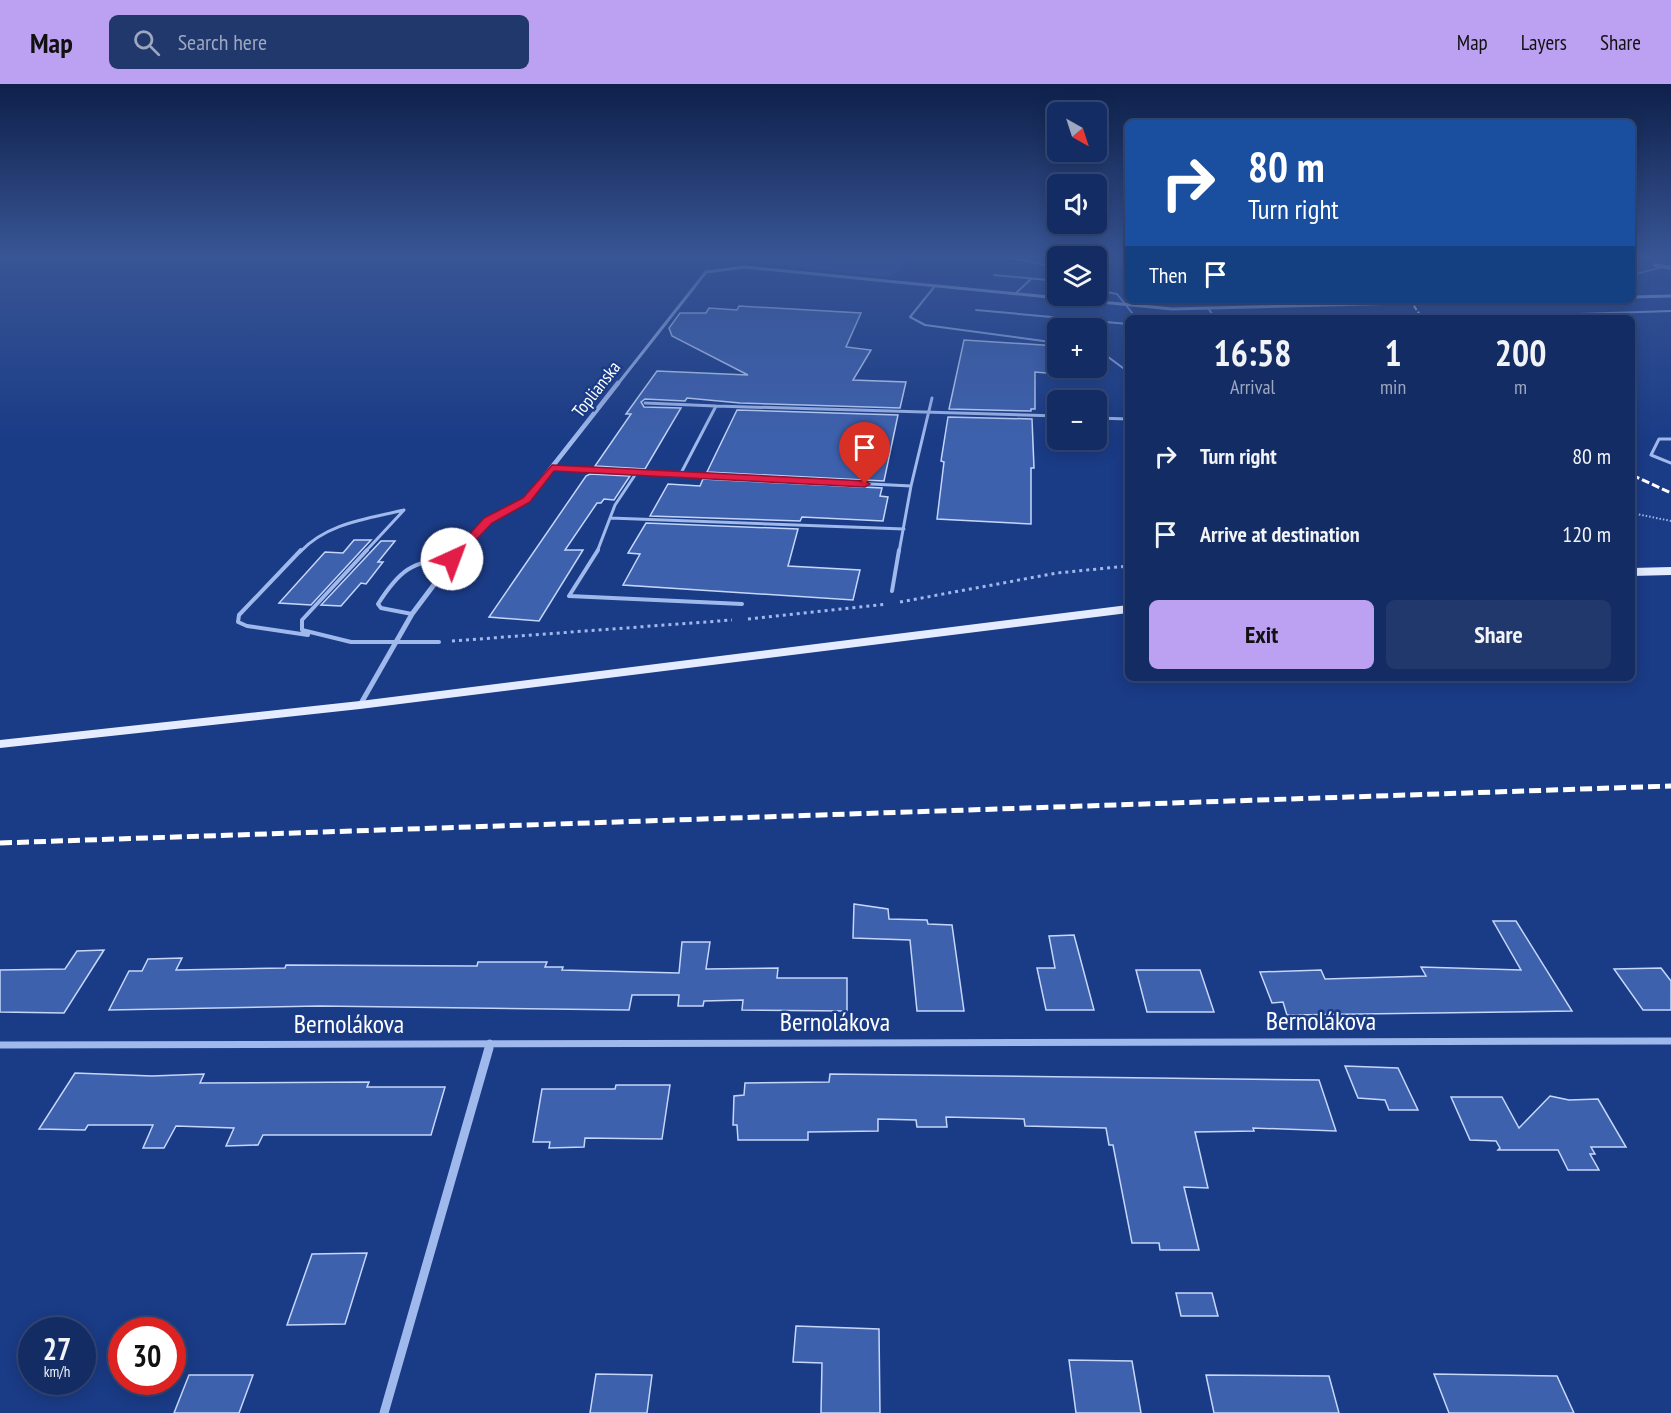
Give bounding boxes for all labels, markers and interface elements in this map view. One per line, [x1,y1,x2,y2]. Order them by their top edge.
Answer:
search box [109,15,529,69]
text: Map [30,24,73,61]
icon: search [130,26,163,59]
text: Search here [178,28,267,56]
text: Map [1457,29,1488,56]
text: Layers [1521,29,1567,56]
text: Share [1600,29,1641,56]
north arrow [1047,102,1107,162]
map controls [1047,102,1107,450]
text: 80 m [1248,139,1325,194]
icon: right [1149,144,1227,222]
button: sound [1047,174,1107,234]
text: Turn right [1248,192,1339,226]
button: layers [1047,246,1107,306]
icon: arrive [1199,258,1232,291]
text: Then [1149,261,1187,289]
button: + [1047,318,1107,378]
text: 16:58 [1214,329,1291,376]
text: 1 [1384,329,1402,376]
text: 200 [1495,329,1546,376]
street label: Toplianska [567,356,625,422]
text: Arrival [1230,374,1275,400]
text: min [1380,374,1406,400]
text: m [1514,374,1527,400]
button: − [1047,390,1107,450]
pin [839,422,890,484]
icon: arrive [848,431,881,464]
icon: right [1149,440,1182,473]
text: Turn right [1200,442,1277,470]
text: 80 m [1572,442,1611,470]
icon: arrive [1149,518,1182,551]
text: Arrive at destination [1200,520,1360,548]
text: 120 m [1562,520,1611,548]
position arrow [420,527,484,591]
button: Exit [1149,600,1374,669]
button: Share [1386,600,1611,669]
street label: Bernolákova [1266,1004,1376,1037]
street label: Bernolákova [780,1005,890,1038]
street label: Bernolákova [294,1007,404,1040]
speed limit sign: 30 [108,1317,186,1395]
text: 27 [43,1329,71,1368]
text: km/h [44,1362,70,1381]

